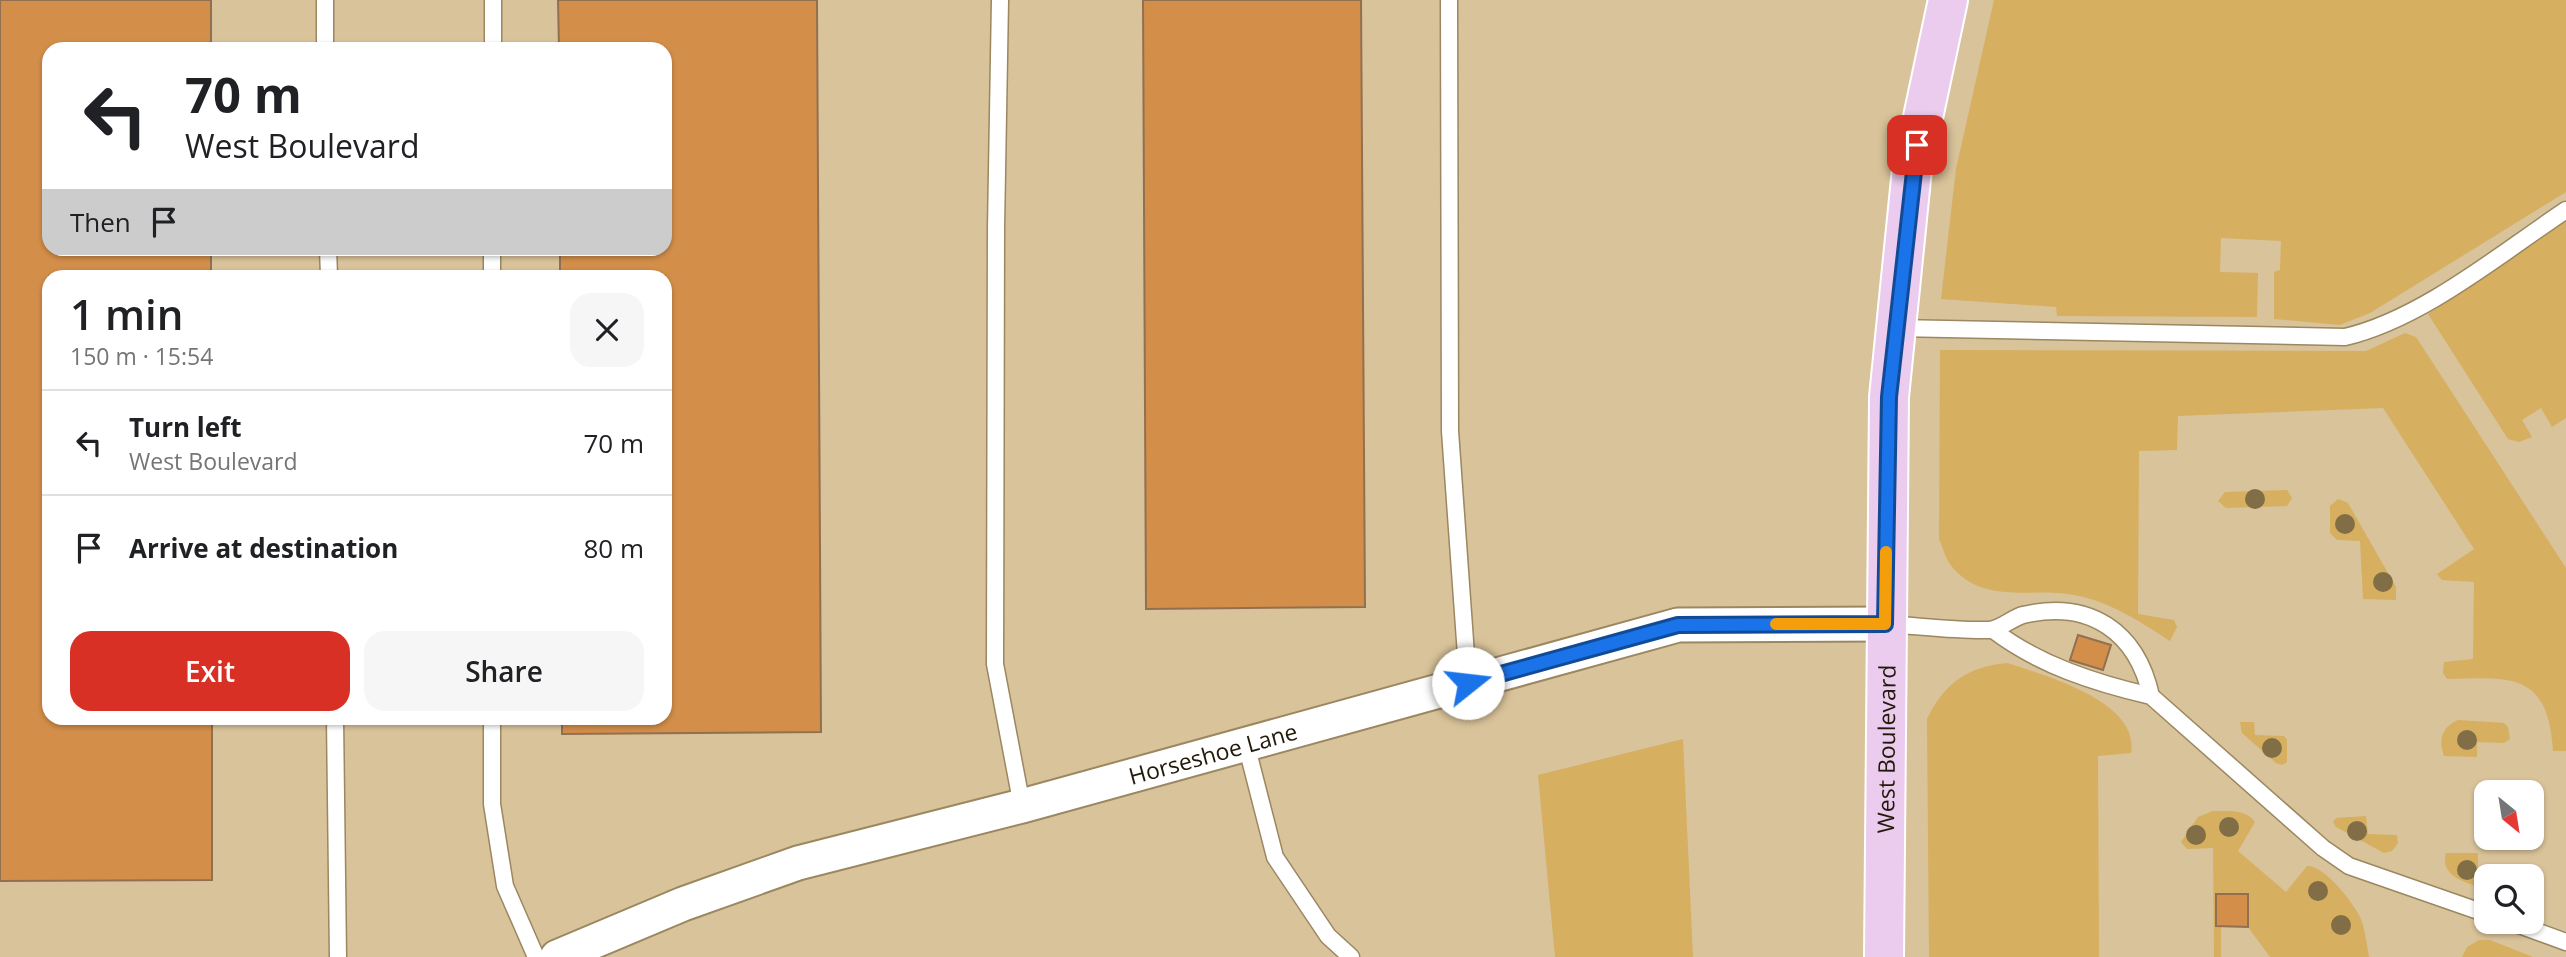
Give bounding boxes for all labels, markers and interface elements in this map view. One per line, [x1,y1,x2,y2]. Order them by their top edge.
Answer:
text: 70 m [185,61,302,127]
icon: left [70,70,161,161]
pin [1887,115,1947,175]
text: West Boulevard [185,124,420,167]
icon: arrive [1898,126,1936,164]
icon: arrive [145,203,183,241]
text: Then [70,204,131,240]
text: 1 min [70,285,183,342]
button: close [570,293,644,367]
text: 150 m · 15:54 [70,340,213,372]
text: Turn left [129,409,241,445]
icon: left [70,424,108,462]
text: 70 m [583,425,644,461]
text: West Boulevard [129,445,298,477]
icon: arrive [70,529,108,567]
text: Arrive at destination [129,530,398,566]
text: 80 m [583,530,644,566]
button: Exit [70,631,350,711]
button: Share [364,631,644,711]
position arrow [1431,646,1505,720]
street label: West Boulevard [1869,665,1903,833]
street label: Horseshoe Lane [1125,715,1301,792]
north arrow [2474,780,2544,850]
map controls [2474,780,2544,934]
button: search [2474,864,2544,934]

